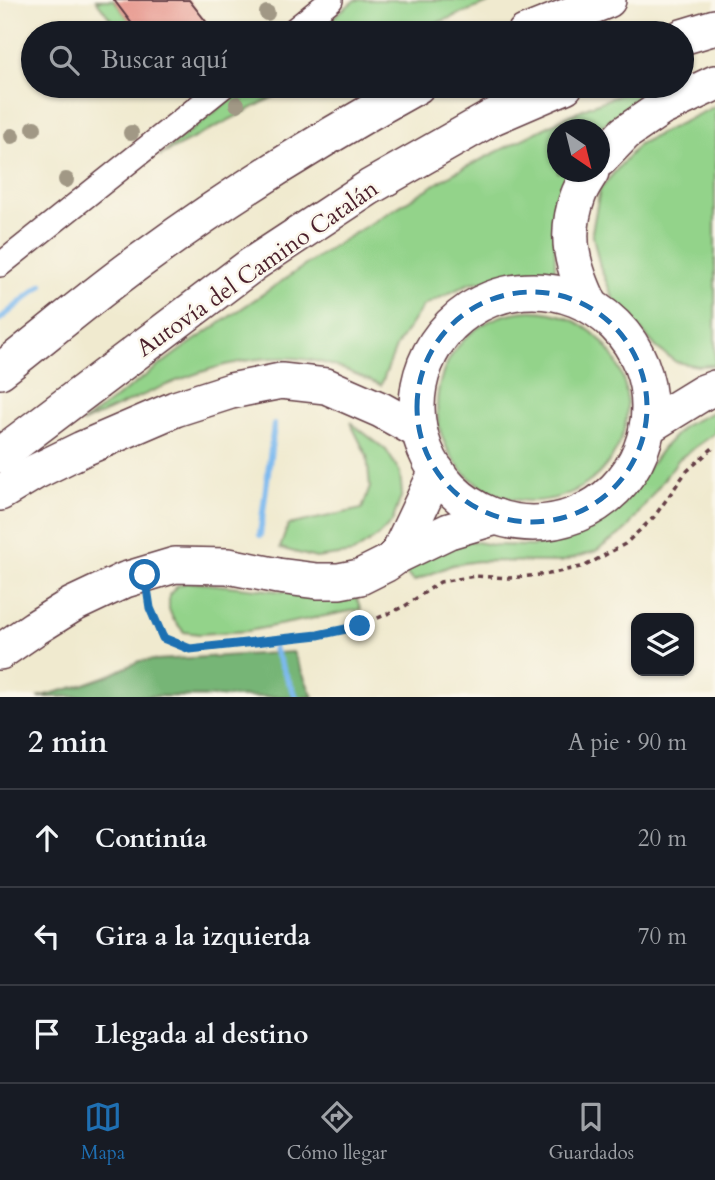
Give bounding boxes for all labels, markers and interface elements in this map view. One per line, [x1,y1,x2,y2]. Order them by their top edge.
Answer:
search box [21,21,694,98]
icon: search [45,41,83,79]
text: Buscar aquí [101,42,228,77]
north arrow [547,119,610,182]
street label: Autovía del Camino Catalán [130,172,385,365]
route start [129,559,160,590]
route end [344,610,375,641]
map controls [631,613,694,676]
button: layers [631,613,694,676]
text: 2 min [28,722,108,763]
text: A pie · 90 m [568,727,687,758]
icon: ahead [28,819,66,857]
text: Continúa [95,821,207,856]
text: 20 m [638,823,687,854]
icon: left [28,917,66,955]
text: Gira a la izquierda [95,919,311,954]
text: 70 m [638,921,687,952]
icon: arrive [28,1015,66,1053]
text: Llegada al destino [95,1017,309,1052]
tab: Mapa [81,1098,125,1166]
tab: Cómo llegar [287,1098,387,1166]
tab: Guardados [549,1098,634,1166]

